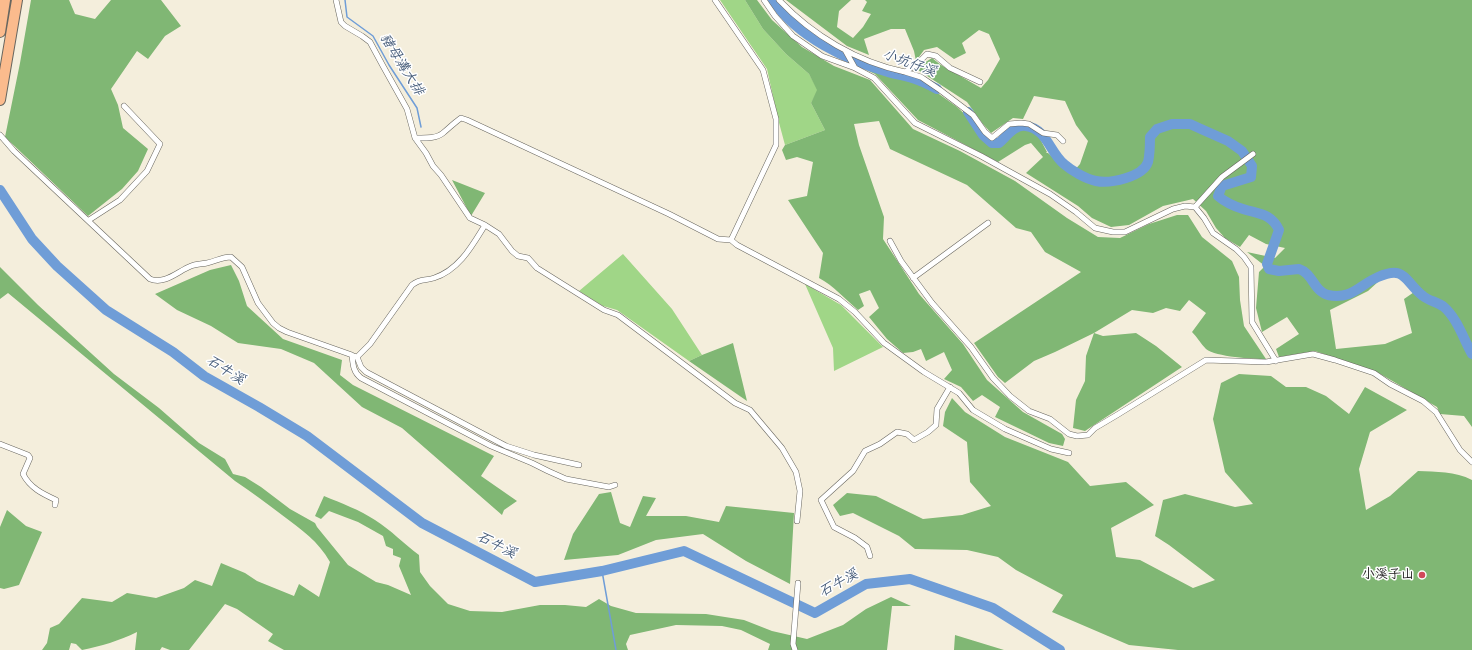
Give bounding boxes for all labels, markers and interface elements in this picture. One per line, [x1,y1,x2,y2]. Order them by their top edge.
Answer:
water label: 豬母溝大排 [375,31,427,99]
water label: 小坑仔溪 [880,47,938,81]
water label: 石牛溪 [203,353,247,389]
water label: 石牛溪 [473,529,519,563]
water label: 石牛溪 [817,566,861,602]
place label: 小溪子山 [1362,567,1414,583]
marker: 小溪子山 [1417,570,1427,580]

